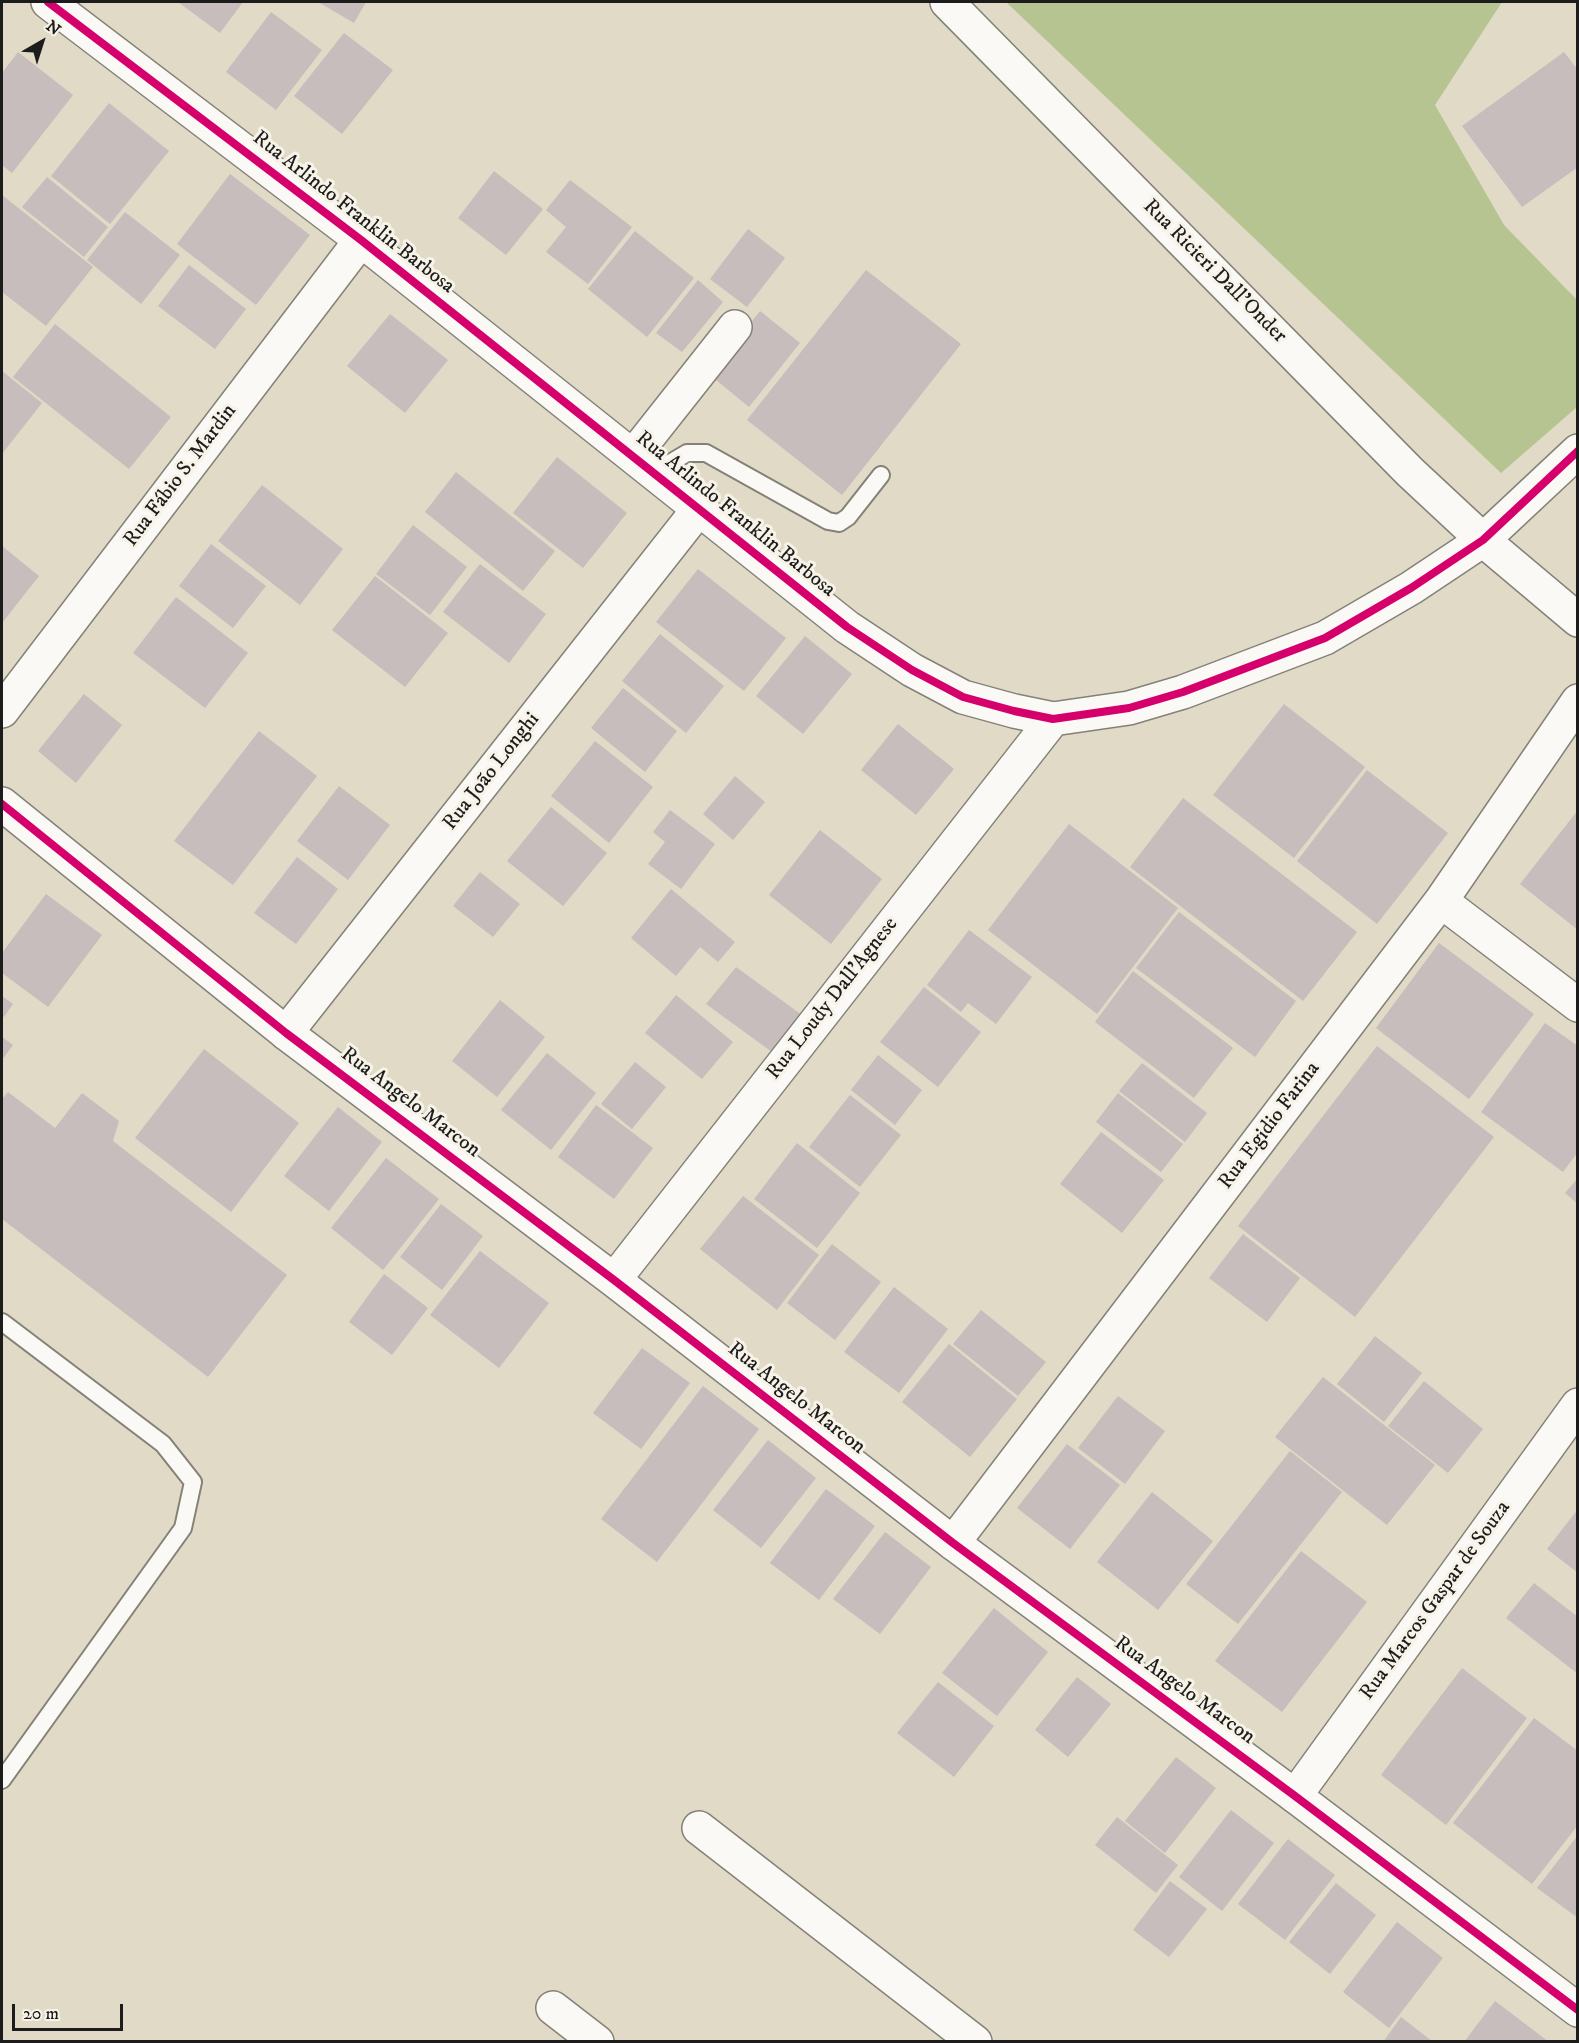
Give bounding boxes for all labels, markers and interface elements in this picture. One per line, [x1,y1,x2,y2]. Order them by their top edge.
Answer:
north arrow [12,12,72,72]
text: N [42,16,65,40]
street label: Rua Arlindo Franklin Barbosa [247,126,459,300]
street label: Rua Ricieri Dall'Onder [1137,195,1291,349]
street label: Rua Fábio S. Mardin [119,400,243,552]
street label: Rua Arlindo Franklin Barbosa [630,427,840,603]
street label: Rua João Longhi [438,708,546,836]
street label: Rua Loudy Dall'Agnese [762,913,904,1085]
street label: Rua Angelo Marcon [335,1042,485,1164]
street label: Rua Egidio Farina [1214,1057,1326,1195]
street label: Rua Angelo Marcon [722,1337,870,1461]
street label: Rua Marcos Gaspar de Souza [1355,1497,1517,1705]
street label: Rua Angelo Marcon [1109,1631,1259,1751]
scale bar [15,1992,126,2030]
text: 20 m [23,2003,59,2025]

